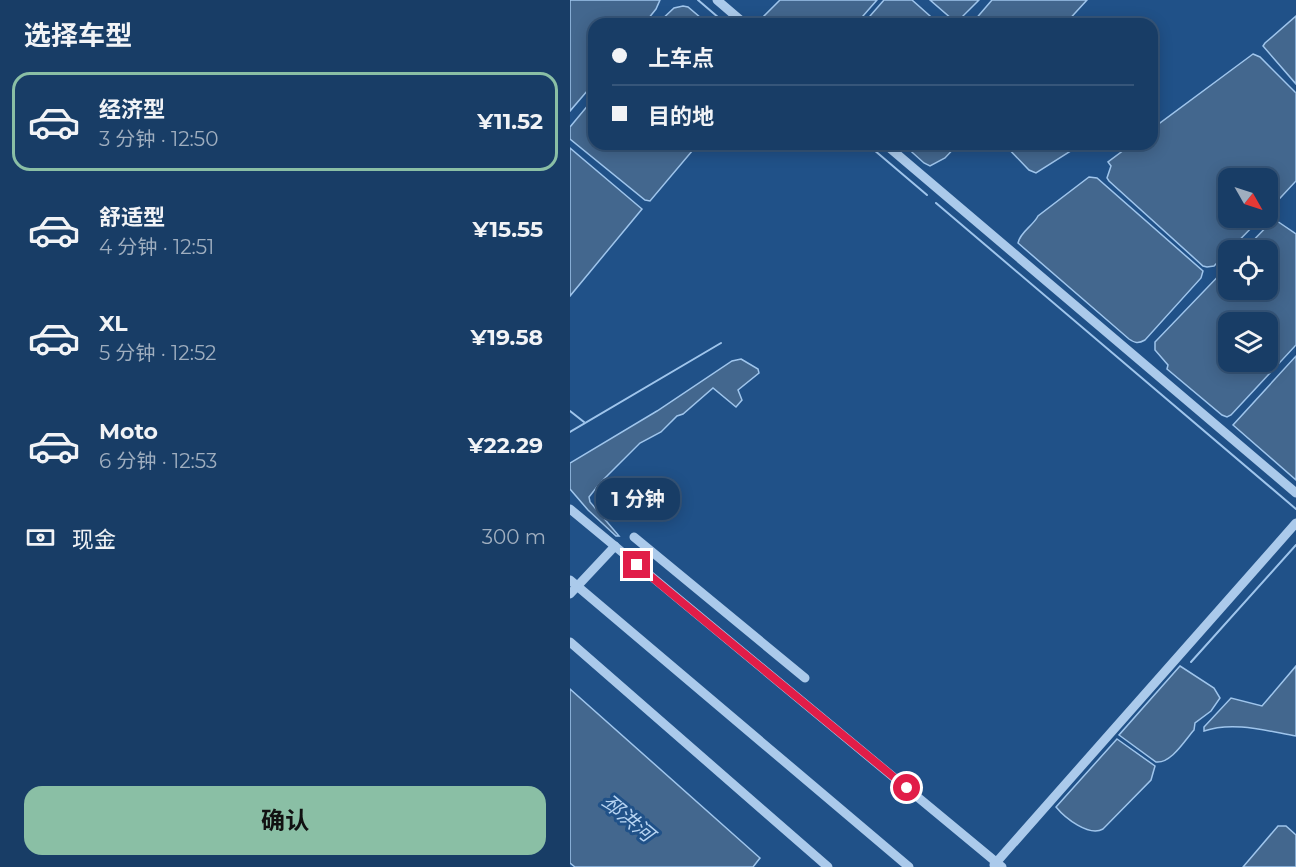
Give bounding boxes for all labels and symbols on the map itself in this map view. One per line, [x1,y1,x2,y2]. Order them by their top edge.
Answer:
north arrow [1218,168,1278,228]
callout: 1 分钟 [595,478,679,520]
route end [623,551,650,578]
route start [893,774,920,801]
water label: 邳洪河 [597,790,662,849]

